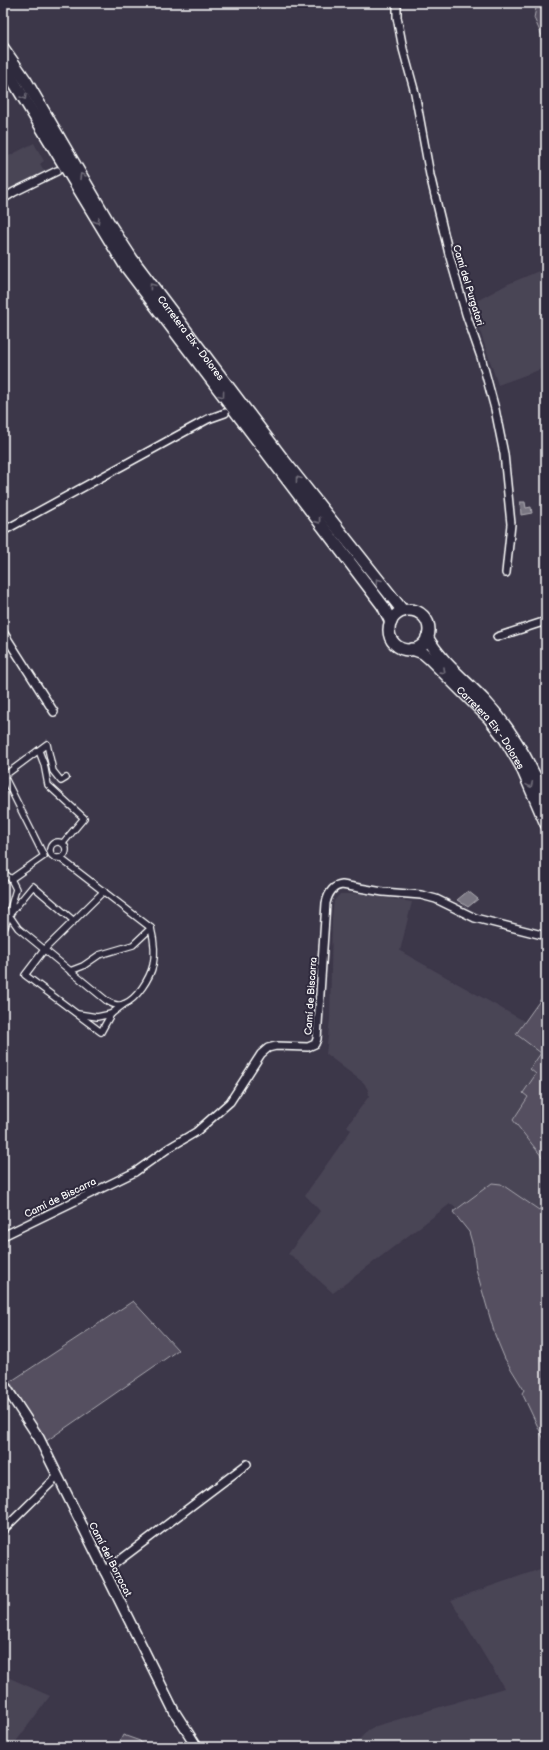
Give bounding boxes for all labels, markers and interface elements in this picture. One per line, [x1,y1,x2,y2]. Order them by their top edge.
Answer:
one-way arrow [19,93,27,100]
one-way arrow [79,173,86,180]
one-way arrow [93,217,100,224]
street label: Camí del Purgatori [450,243,486,327]
one-way arrow [149,283,156,290]
street label: Carretera Elx - Dolores [155,294,226,383]
one-way arrow [217,390,224,397]
one-way arrow [296,476,303,483]
one-way arrow [313,516,320,523]
one-way arrow [375,579,382,586]
one-way arrow [438,666,446,674]
street label: Carretera Elx - Dolores [454,684,527,772]
one-way arrow [525,781,533,788]
street label: Camí de Biscarra [302,956,320,1036]
street label: Camí de Biscarra [23,1175,99,1220]
street label: Camí del Borrocat [86,1520,134,1599]

